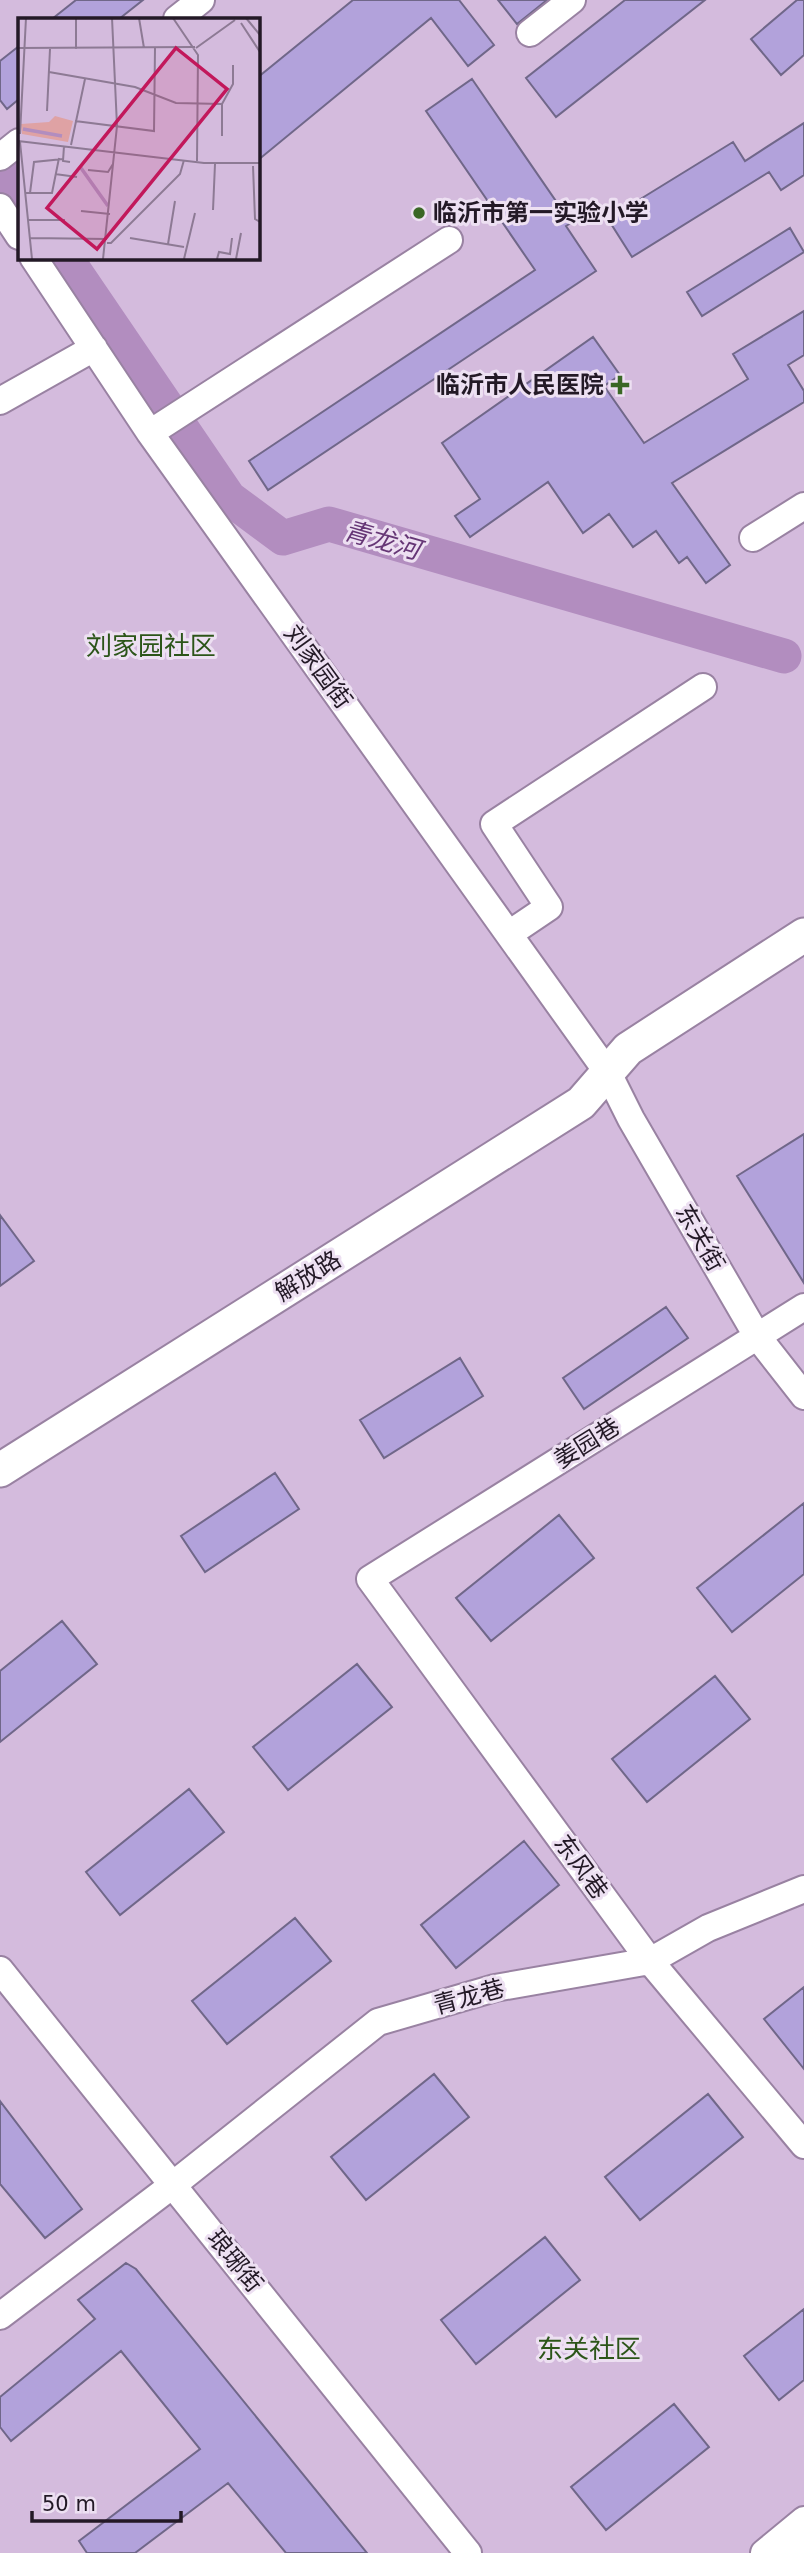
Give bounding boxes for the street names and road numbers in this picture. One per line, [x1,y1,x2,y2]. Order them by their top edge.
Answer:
street label: 刘家园街 [278,620,358,714]
street label: 东关街 [670,1200,730,1276]
street label: 解放路 [270,1245,346,1307]
street label: 姜园巷 [549,1412,625,1474]
street label: 东风巷 [549,1830,613,1904]
street label: 青龙巷 [431,1974,507,2020]
street label: 琅琊街 [201,2224,269,2298]

